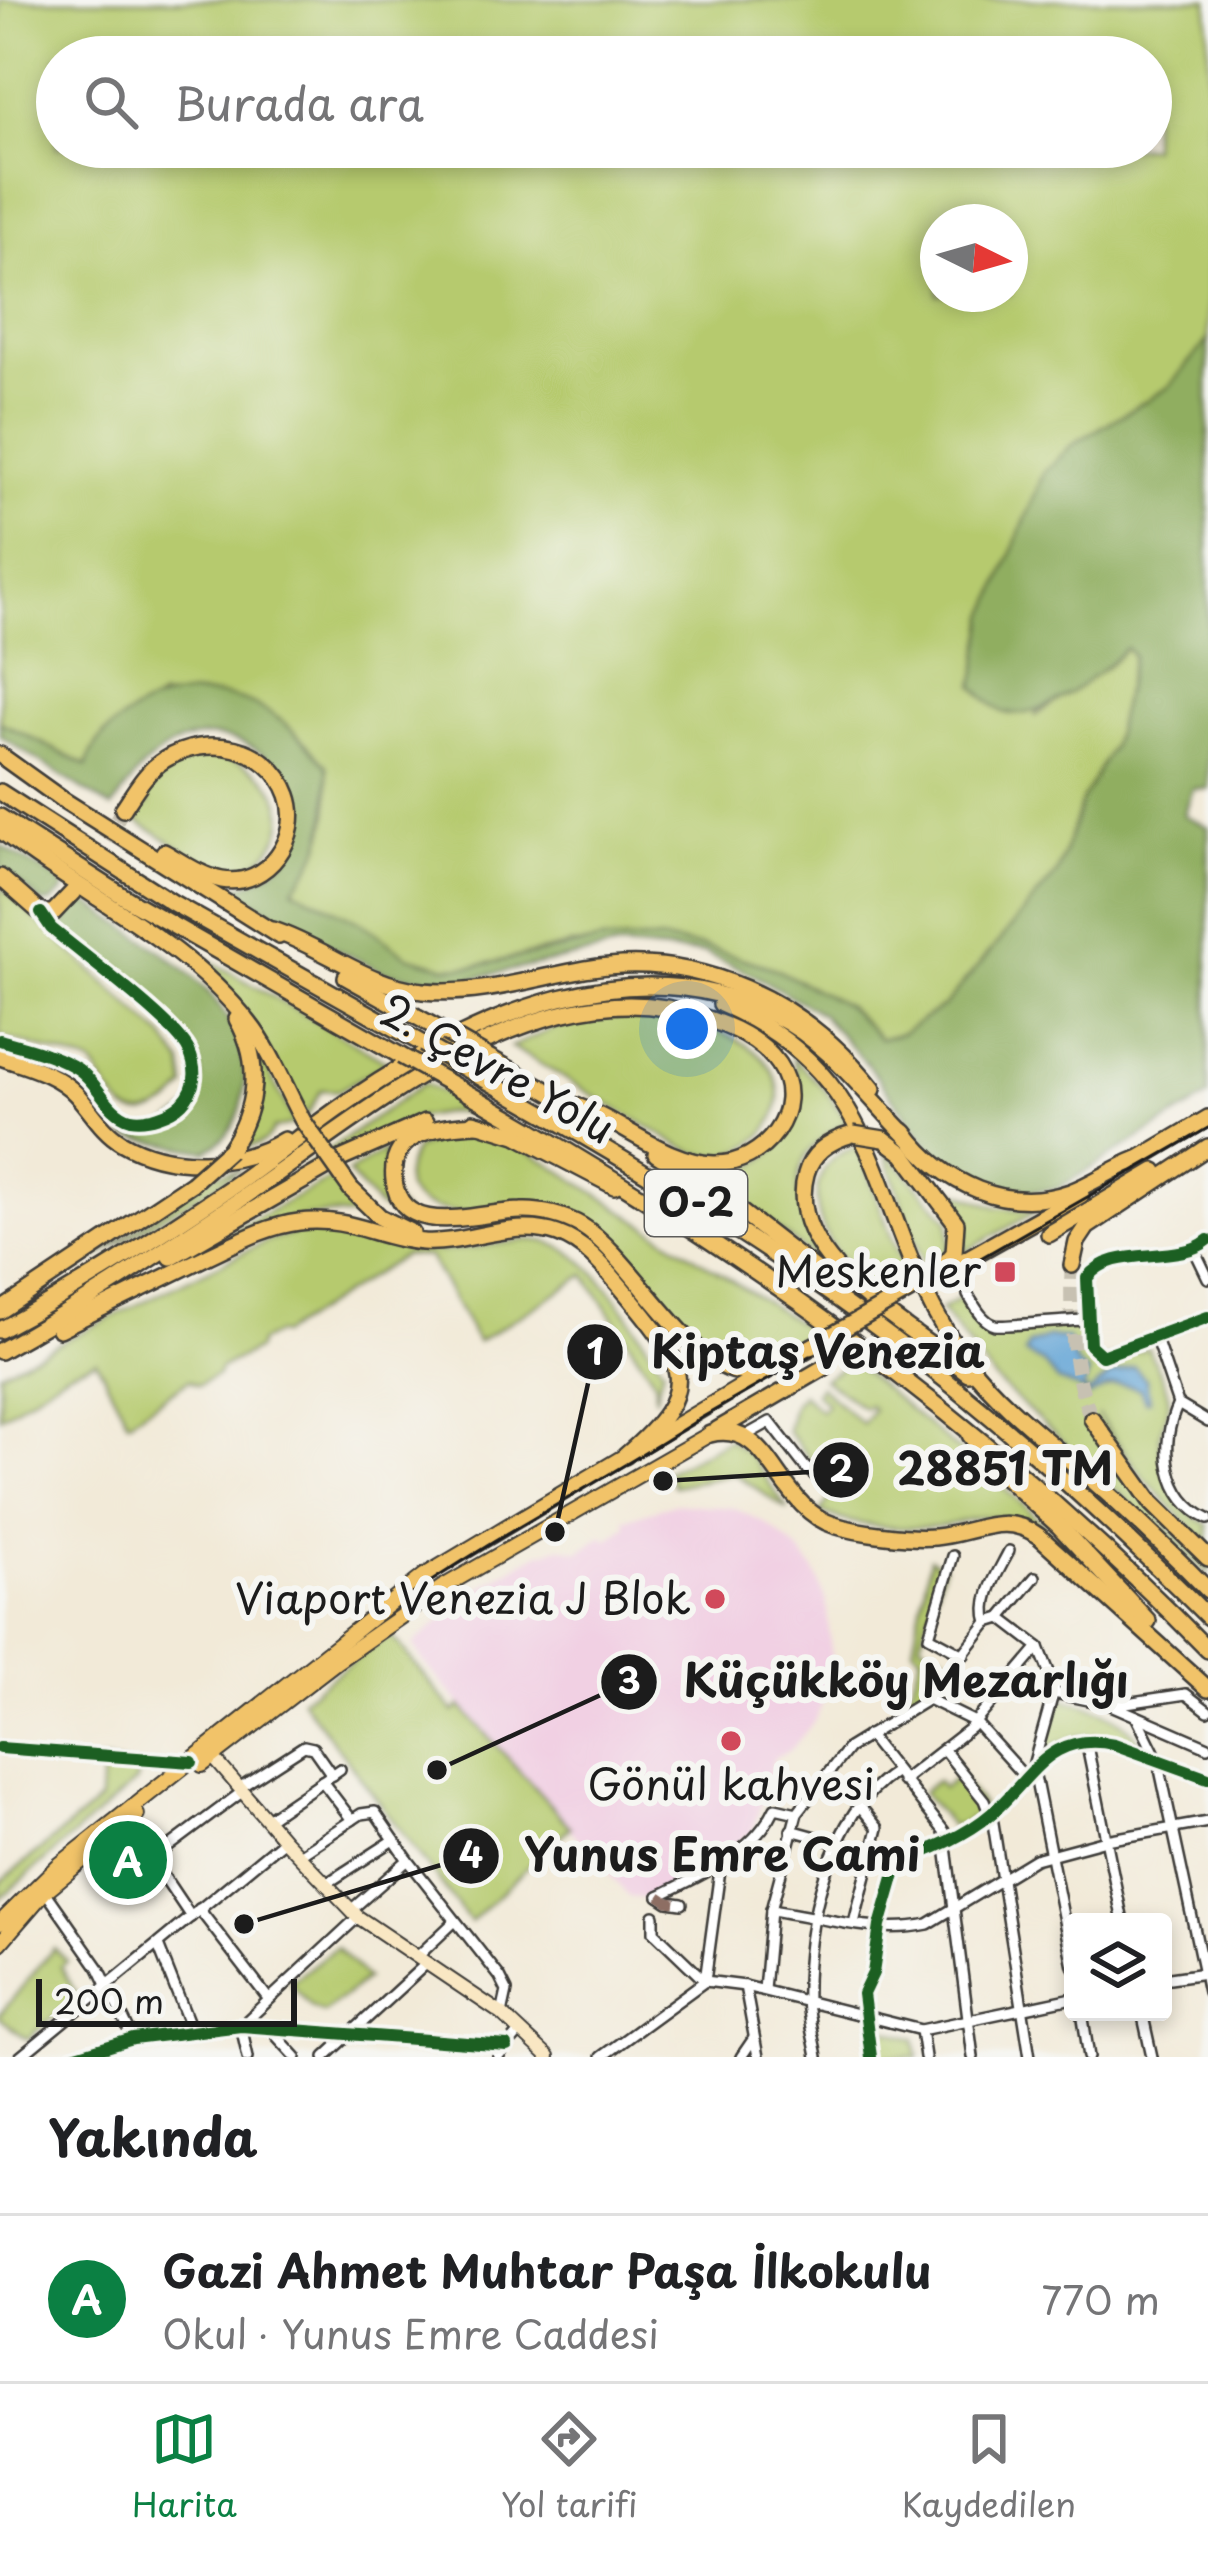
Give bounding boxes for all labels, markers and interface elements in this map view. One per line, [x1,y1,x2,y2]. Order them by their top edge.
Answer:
search box [36,36,1172,168]
text: Burada ara [174,68,424,136]
icon: search [78,69,144,135]
north arrow [920,204,1028,312]
street label: 2. Çevre Yolu [370,976,627,1157]
your location [657,999,717,1059]
road number: O-2 [645,1170,747,1236]
place label: Meskenler [775,1238,981,1301]
marker: Meskenler [992,1259,1018,1285]
callout: Kiptaş Venezia [565,1312,1010,1393]
text: Kiptaş Venezia [651,1315,986,1383]
text: 1 [586,1323,604,1377]
callout: 28851 TM [811,1429,1138,1510]
text: 28851 TM [897,1432,1113,1500]
text: 2 [828,1440,854,1494]
place label: Viaport Venezia J Blok [235,1565,691,1628]
marker: Viaport Venezia J Blok [702,1586,728,1612]
callout: Küçükköy Mezarlığı [599,1641,1153,1722]
text: Küçükköy Mezarlığı [683,1644,1129,1712]
text: 3 [617,1652,641,1706]
marker: Gönül kahvesi [718,1728,744,1754]
place label: Gönül kahvesi [587,1751,875,1814]
pin: A [89,1815,167,1905]
callout: Yunus Emre Cami [441,1815,944,1896]
text: Yunus Emre Cami [524,1818,920,1886]
text: 4 [459,1826,483,1880]
map controls [1064,1913,1172,2021]
button: layers [1064,1913,1172,2021]
scale bar [36,1973,297,2026]
text: 200 m [54,1975,164,2025]
text: Yakında [48,2097,258,2174]
text: Gazi Ahmet Muhtar Paşa İlkokulu [162,2235,932,2303]
text: A [72,2269,102,2328]
text: 770 m [1041,2269,1160,2328]
text: Okul · Yunus Emre Caddesi [162,2303,659,2362]
tab: Harita [132,2406,237,2528]
tab: Yol tarifi [501,2406,638,2528]
tab: Kaydedilen [902,2406,1076,2528]

